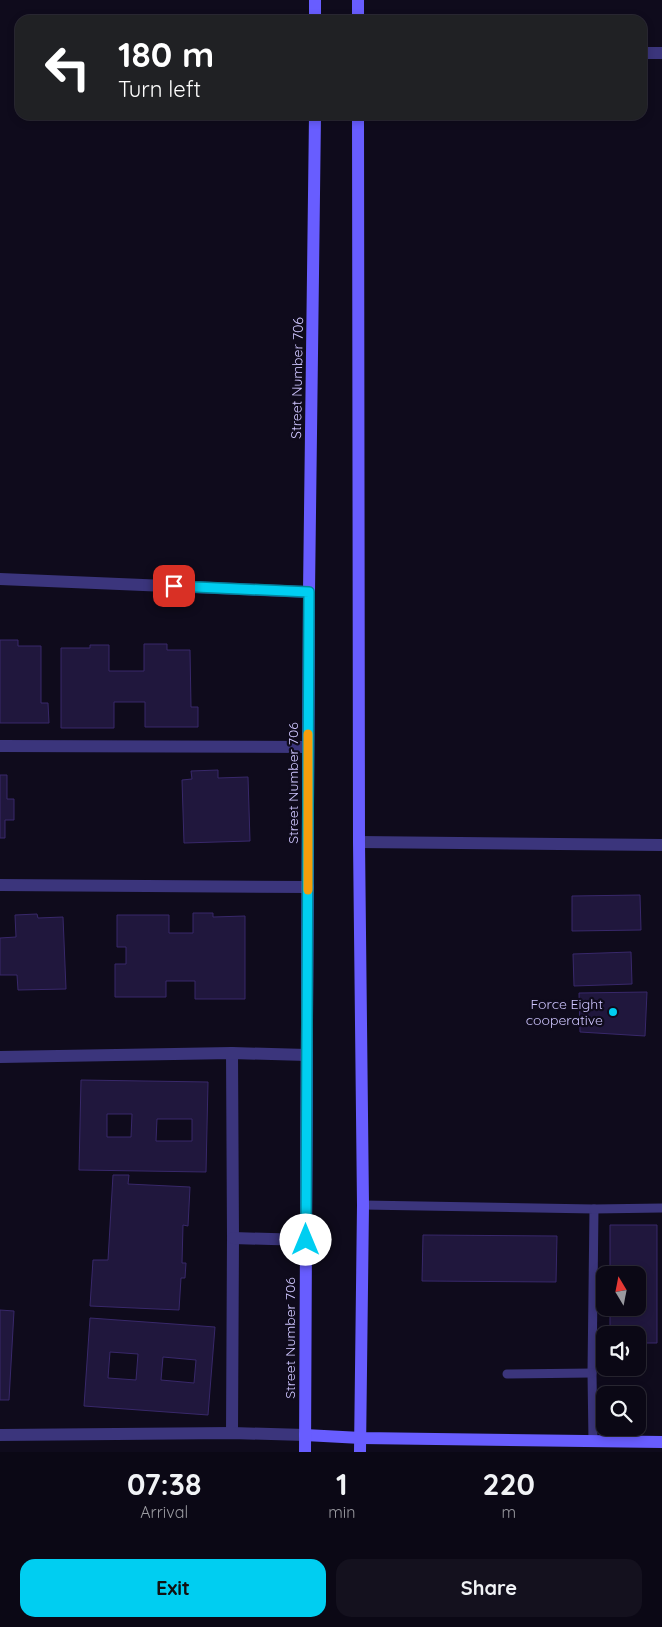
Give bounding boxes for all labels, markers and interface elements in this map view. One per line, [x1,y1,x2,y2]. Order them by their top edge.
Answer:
text: 180 m [118,32,214,76]
icon: left [35,35,100,100]
text: Turn left [118,75,201,103]
street label: Street Number 706 [287,317,307,439]
pin [153,565,195,607]
icon: arrive [160,572,188,600]
street label: Street Number 706 [284,722,302,844]
place label: Force Eight cooperative [526,995,603,1029]
marker: Force Eight cooperative [607,1006,619,1018]
position arrow [279,1213,331,1265]
north arrow [596,1266,646,1316]
map controls [596,1266,646,1436]
street label: Street Number 706 [281,1277,299,1399]
button: sound [596,1326,646,1376]
button: search [596,1386,646,1436]
text: 07:38 [127,1465,201,1503]
text: 1 [336,1465,348,1503]
text: 220 [482,1465,535,1503]
text: Arrival [140,1502,188,1522]
text: min [328,1502,356,1522]
text: m [501,1502,516,1522]
button: Exit [20,1559,326,1617]
button: Share [336,1559,642,1617]

